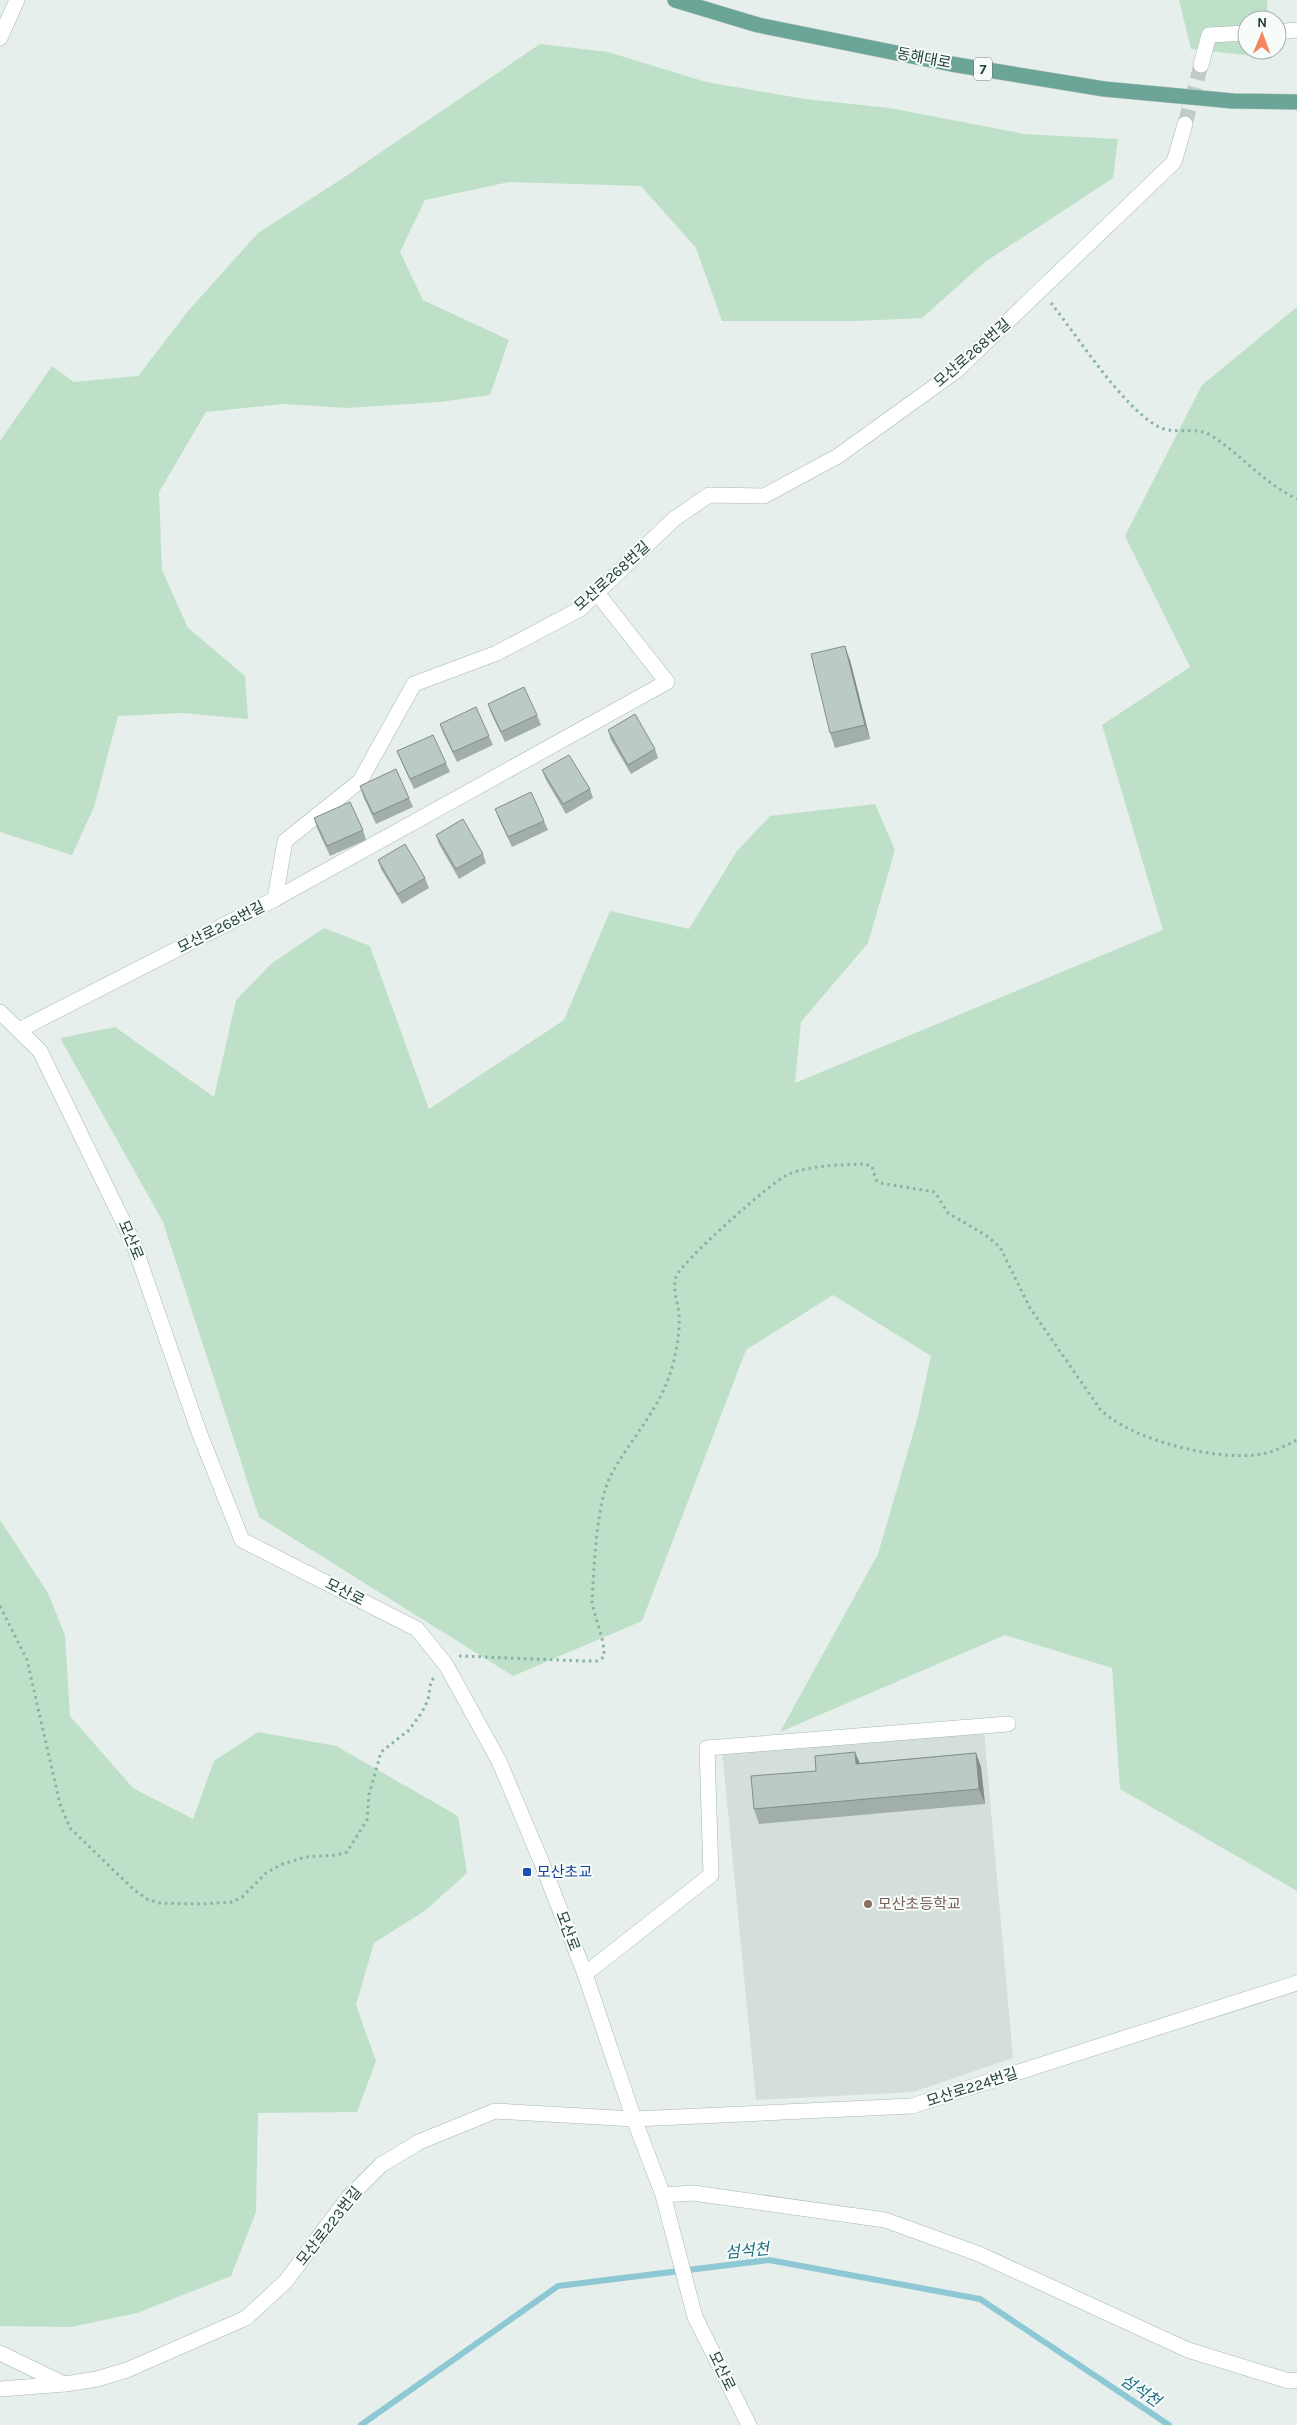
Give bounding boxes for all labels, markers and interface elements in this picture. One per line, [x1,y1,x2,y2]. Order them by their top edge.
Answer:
north arrow [1237,10,1287,60]
text: N [1257,14,1267,31]
street label: 동해대로 [895,44,953,72]
road number: 7 [974,58,992,80]
street label: 모산로268번길 [930,315,1014,391]
street label: 모산로268번길 [570,537,654,615]
street label: 모산로268번길 [174,897,268,957]
street label: 모산로 [115,1217,147,1263]
street label: 모산로 [322,1575,368,1609]
place label: 모산초교 [537,1863,592,1881]
marker: 모산초교 [521,1866,533,1878]
place label: 모산초등학교 [878,1895,961,1913]
marker: 모산초등학교 [862,1898,874,1910]
street label: 모산로 [552,1908,584,1954]
street label: 모산로224번길 [924,2064,1020,2110]
street label: 모산로223번길 [293,2183,365,2269]
water label: 섬석천 [724,2239,772,2262]
street label: 모산로 [705,2348,739,2394]
water label: 섬석천 [1117,2370,1166,2412]

